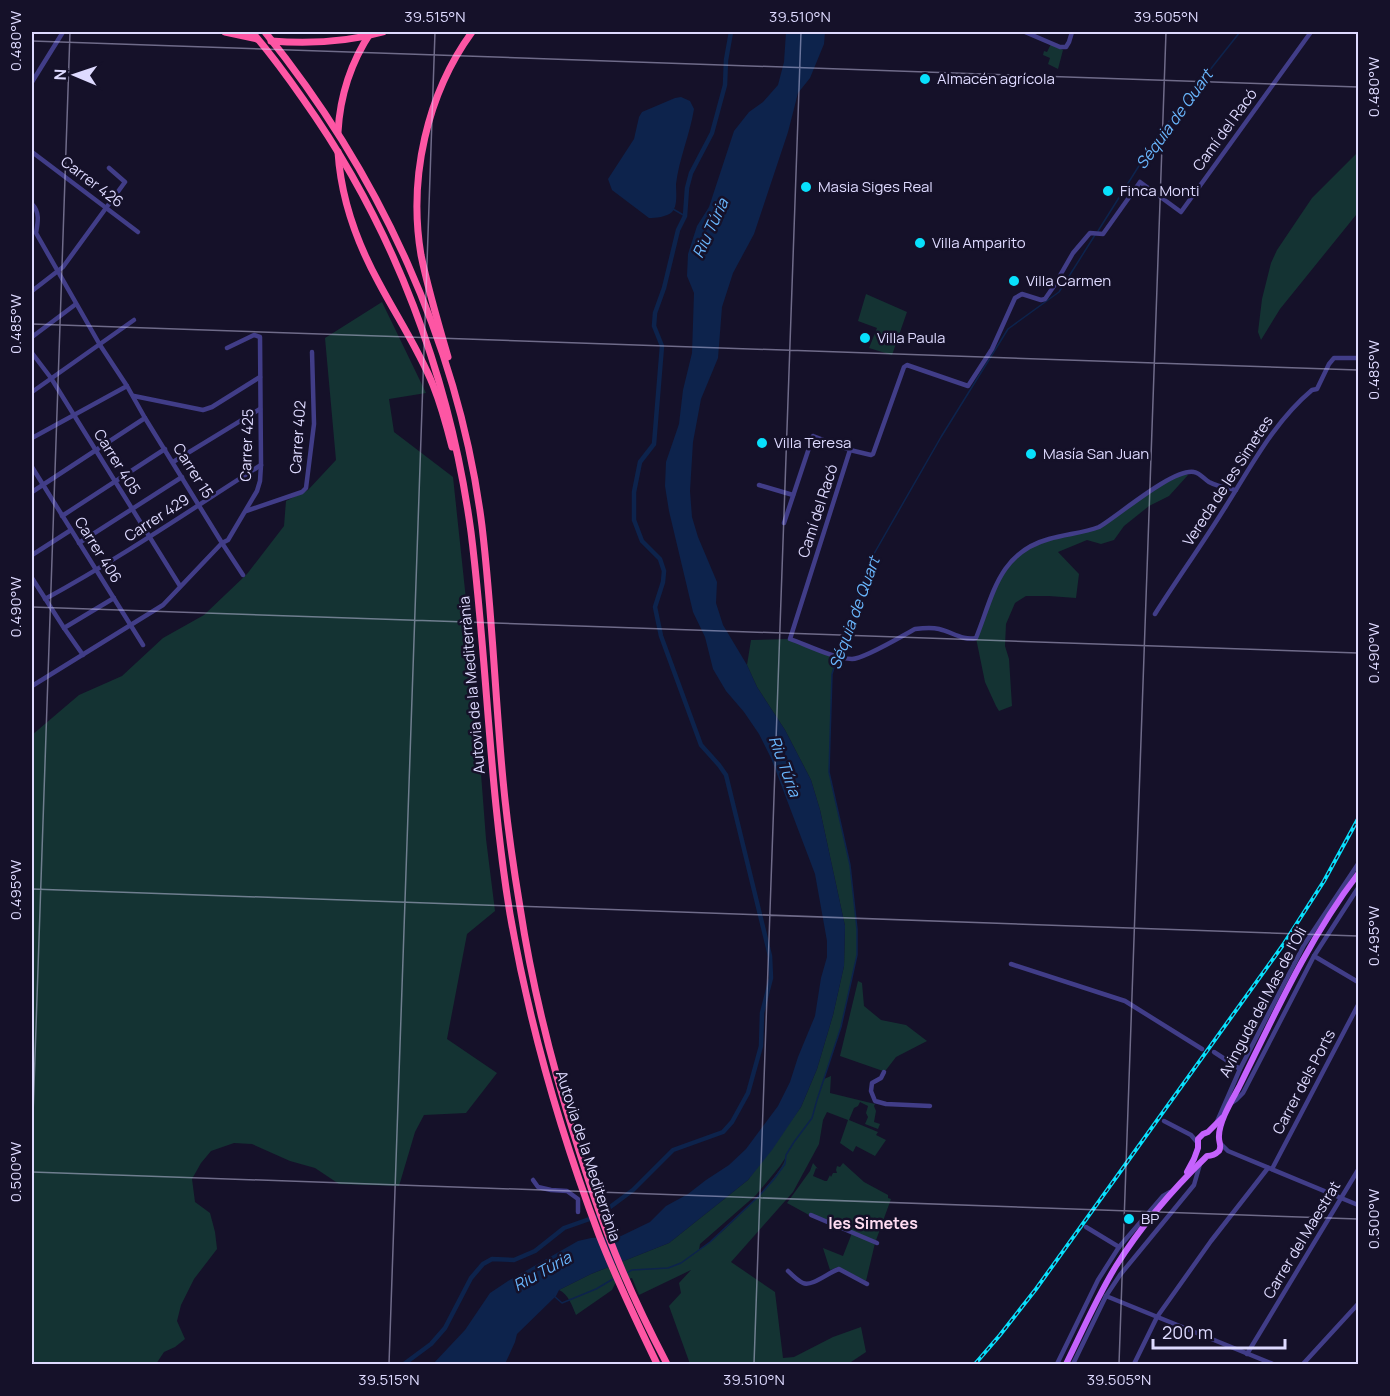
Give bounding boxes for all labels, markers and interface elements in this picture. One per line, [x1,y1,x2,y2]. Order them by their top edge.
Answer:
text: 39.515°N [404,6,466,27]
text: 39.510°N [769,6,831,27]
text: 39.505°N [1134,6,1198,27]
text: 0.480°W [5,11,26,71]
north arrow [45,45,105,105]
text: 0.480°W [1363,57,1384,117]
water label: Séquia de Quart [1130,63,1219,173]
text: N [49,68,71,81]
place label: Almacén agrícola [937,68,1055,89]
marker: Almacén agrícola [918,72,932,86]
street label: Camí del Racó [1188,84,1262,175]
street label: Carrer 426 [57,151,128,212]
place label: Masia Siges Real [818,176,933,197]
marker: Masia Siges Real [799,180,813,194]
place label: Finca Monti [1120,180,1199,201]
marker: Finca Monti [1101,184,1115,198]
water label: Riu Túria [687,194,734,261]
place label: Villa Amparito [932,232,1026,253]
marker: Villa Amparito [913,236,927,250]
place label: Villa Carmen [1026,270,1111,291]
marker: Villa Carmen [1007,274,1021,288]
text: 0.485°W [5,294,26,354]
place label: Villa Paula [877,327,945,348]
marker: Villa Paula [858,331,872,345]
text: 0.485°W [1363,340,1384,400]
street label: Carrer 402 [284,400,311,474]
street label: Carrer 425 [235,408,258,482]
street label: Vereda de les Simetes [1178,411,1278,550]
street label: Carrer 405 [89,425,146,498]
place label: Villa Teresa [774,432,851,453]
marker: Villa Teresa [755,436,769,450]
street label: Carrer 15 [168,439,219,502]
place label: Masía San Juan [1043,443,1149,464]
marker: Masía San Juan [1024,447,1038,461]
street label: Camí del Racó [793,461,843,560]
street label: Carrer 429 [120,489,193,546]
street label: Carrer 406 [70,513,127,587]
water label: Séquia de Quart [823,552,885,672]
text: 0.490°W [5,577,26,637]
street label: Autovia de la Mediterrània [453,595,490,775]
text: 0.490°W [1363,623,1384,683]
water label: Riu Túria [764,733,807,800]
text: 0.495°W [5,860,26,920]
text: 0.495°W [1363,906,1384,966]
street label: Avinguda del Mas de l'Oli [1214,923,1311,1081]
street label: Carrer dels Ports [1267,1025,1340,1138]
street label: Autovia de la Mediterrània [551,1068,626,1244]
text: 0.500°W [5,1142,26,1202]
street label: Carrer del Maestrat [1258,1177,1345,1303]
text: 0.500°W [1363,1189,1384,1249]
place label: BP [1141,1208,1159,1229]
district label: les Simetes [828,1212,918,1234]
marker: BP [1122,1212,1136,1226]
water label: Riu Túria [509,1246,576,1296]
scale bar [1153,1312,1285,1350]
text: 200 m [1162,1320,1213,1344]
text: 39.515°N [358,1369,420,1390]
text: 39.510°N [723,1369,785,1390]
text: 39.505°N [1087,1369,1151,1390]

